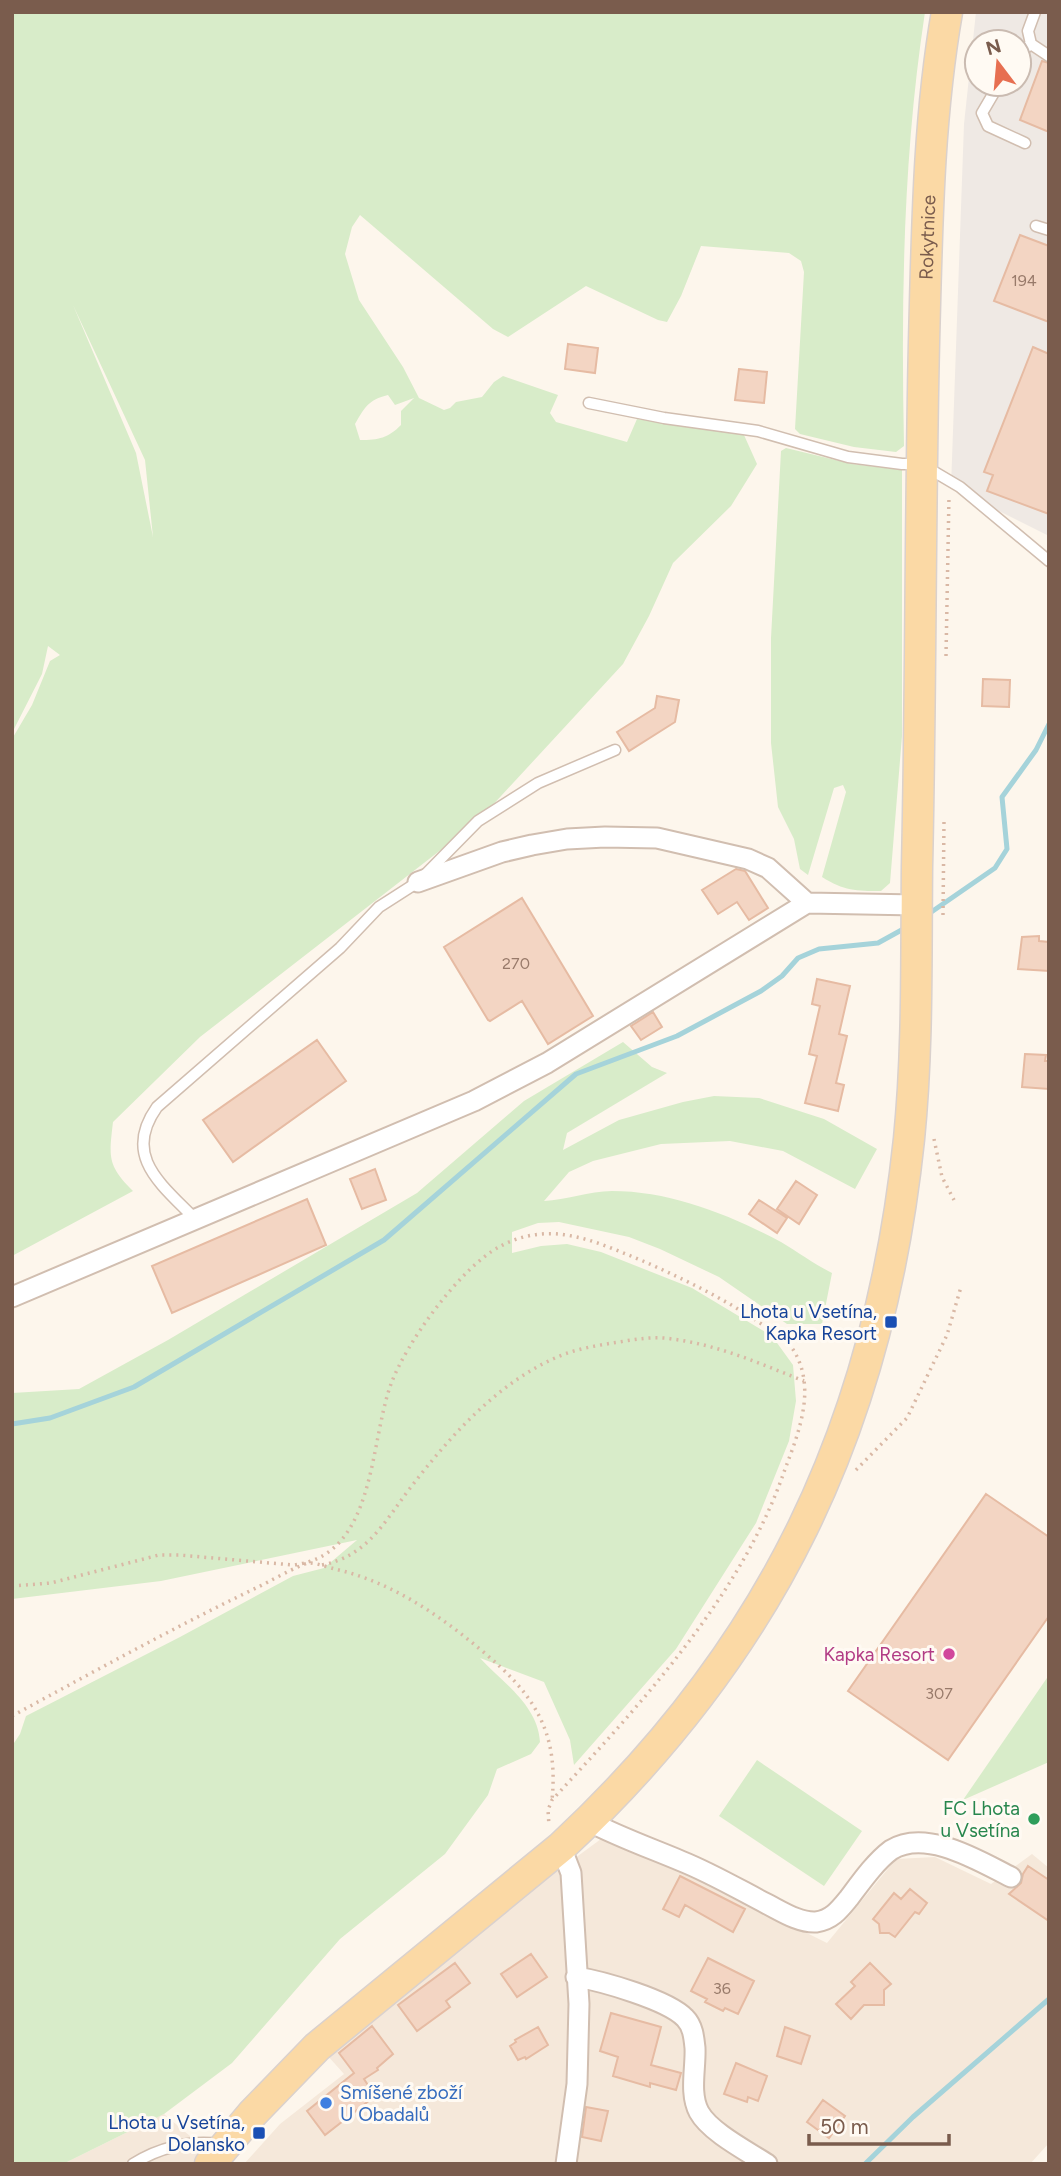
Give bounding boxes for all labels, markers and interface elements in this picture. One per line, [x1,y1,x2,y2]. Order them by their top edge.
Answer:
north arrow [963,28,1033,98]
text: N [983,34,1004,60]
street label: Rokytnice [914,194,940,280]
house number: 194 [1011,271,1037,290]
house number: 270 [502,954,530,973]
place label: Lhota u Vsetína, Kapka Resort [740,1300,877,1345]
marker: Lhota u Vsetína, Kapka Resort [883,1314,899,1330]
place label: Kapka Resort [824,1643,935,1666]
marker: Kapka Resort [941,1646,957,1662]
house number: 307 [925,1684,953,1703]
place label: FC Lhota u Vsetína [941,1797,1020,1842]
marker: FC Lhota u Vsetína [1026,1811,1042,1827]
house number: 36 [713,1979,731,1998]
place label: Smíšené zboží U Obadalů [340,2081,464,2126]
marker: Smíšené zboží U Obadalů [318,2095,334,2111]
scale bar [809,2102,949,2146]
place label: Lhota u Vsetína, Dolansko [108,2111,245,2156]
text: 50 m [820,2114,869,2139]
marker: Lhota u Vsetína, Dolansko [251,2125,267,2141]

